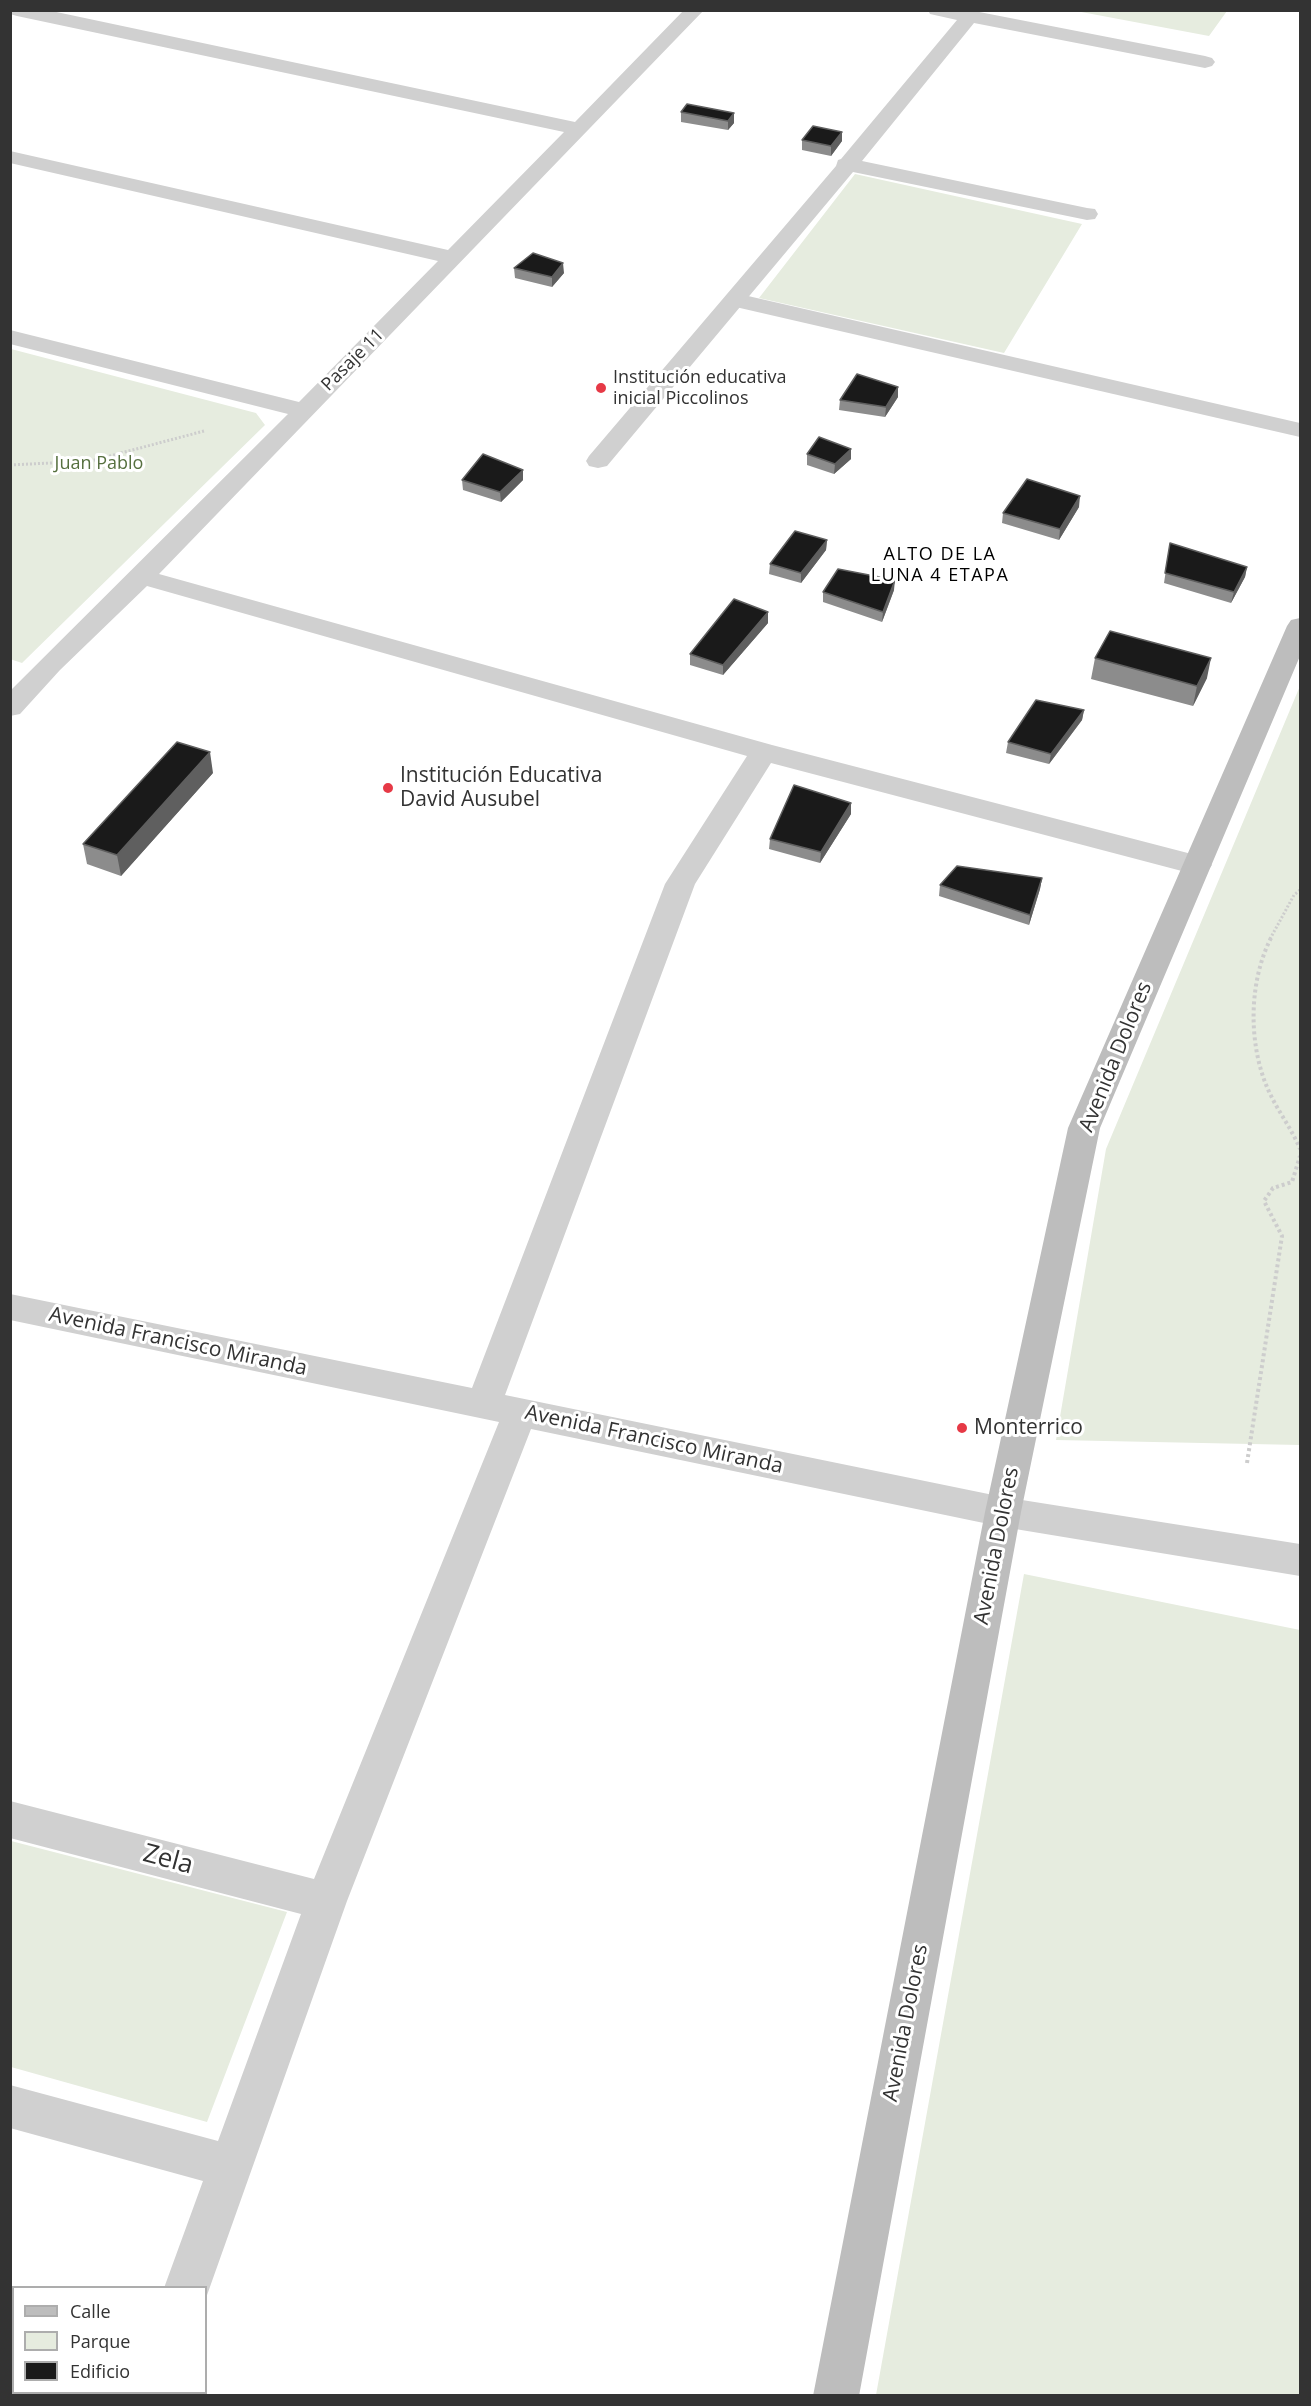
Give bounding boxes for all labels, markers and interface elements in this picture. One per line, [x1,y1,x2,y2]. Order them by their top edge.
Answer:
street label: Pasaje 11 [317,324,389,396]
place label: Institución educativa inicial Piccolinos [613,367,787,410]
marker: Institución educativa inicial Piccolinos [594,381,608,395]
park label: Juan Pablo [55,453,143,475]
district label: ALTO DE LA LUNA 4 ETAPA [871,544,1009,586]
place label: Institución Educativa David Ausubel [400,763,602,813]
marker: Institución Educativa David Ausubel [381,781,395,795]
street label: Avenida Dolores [1074,978,1158,1136]
street label: Avenida Francisco Miranda [47,1302,309,1382]
street label: Avenida Francisco Miranda [523,1400,785,1480]
place label: Monterrico [974,1415,1083,1441]
marker: Monterrico [955,1421,969,1435]
street label: Avenida Dolores [969,1465,1025,1627]
street label: Zela [140,1838,196,1882]
street label: Avenida Dolores [878,1942,934,2104]
legend [12,2286,207,2394]
text: Calle [70,2299,111,2323]
text: Parque [70,2329,130,2353]
text: Edificio [70,2359,130,2383]

